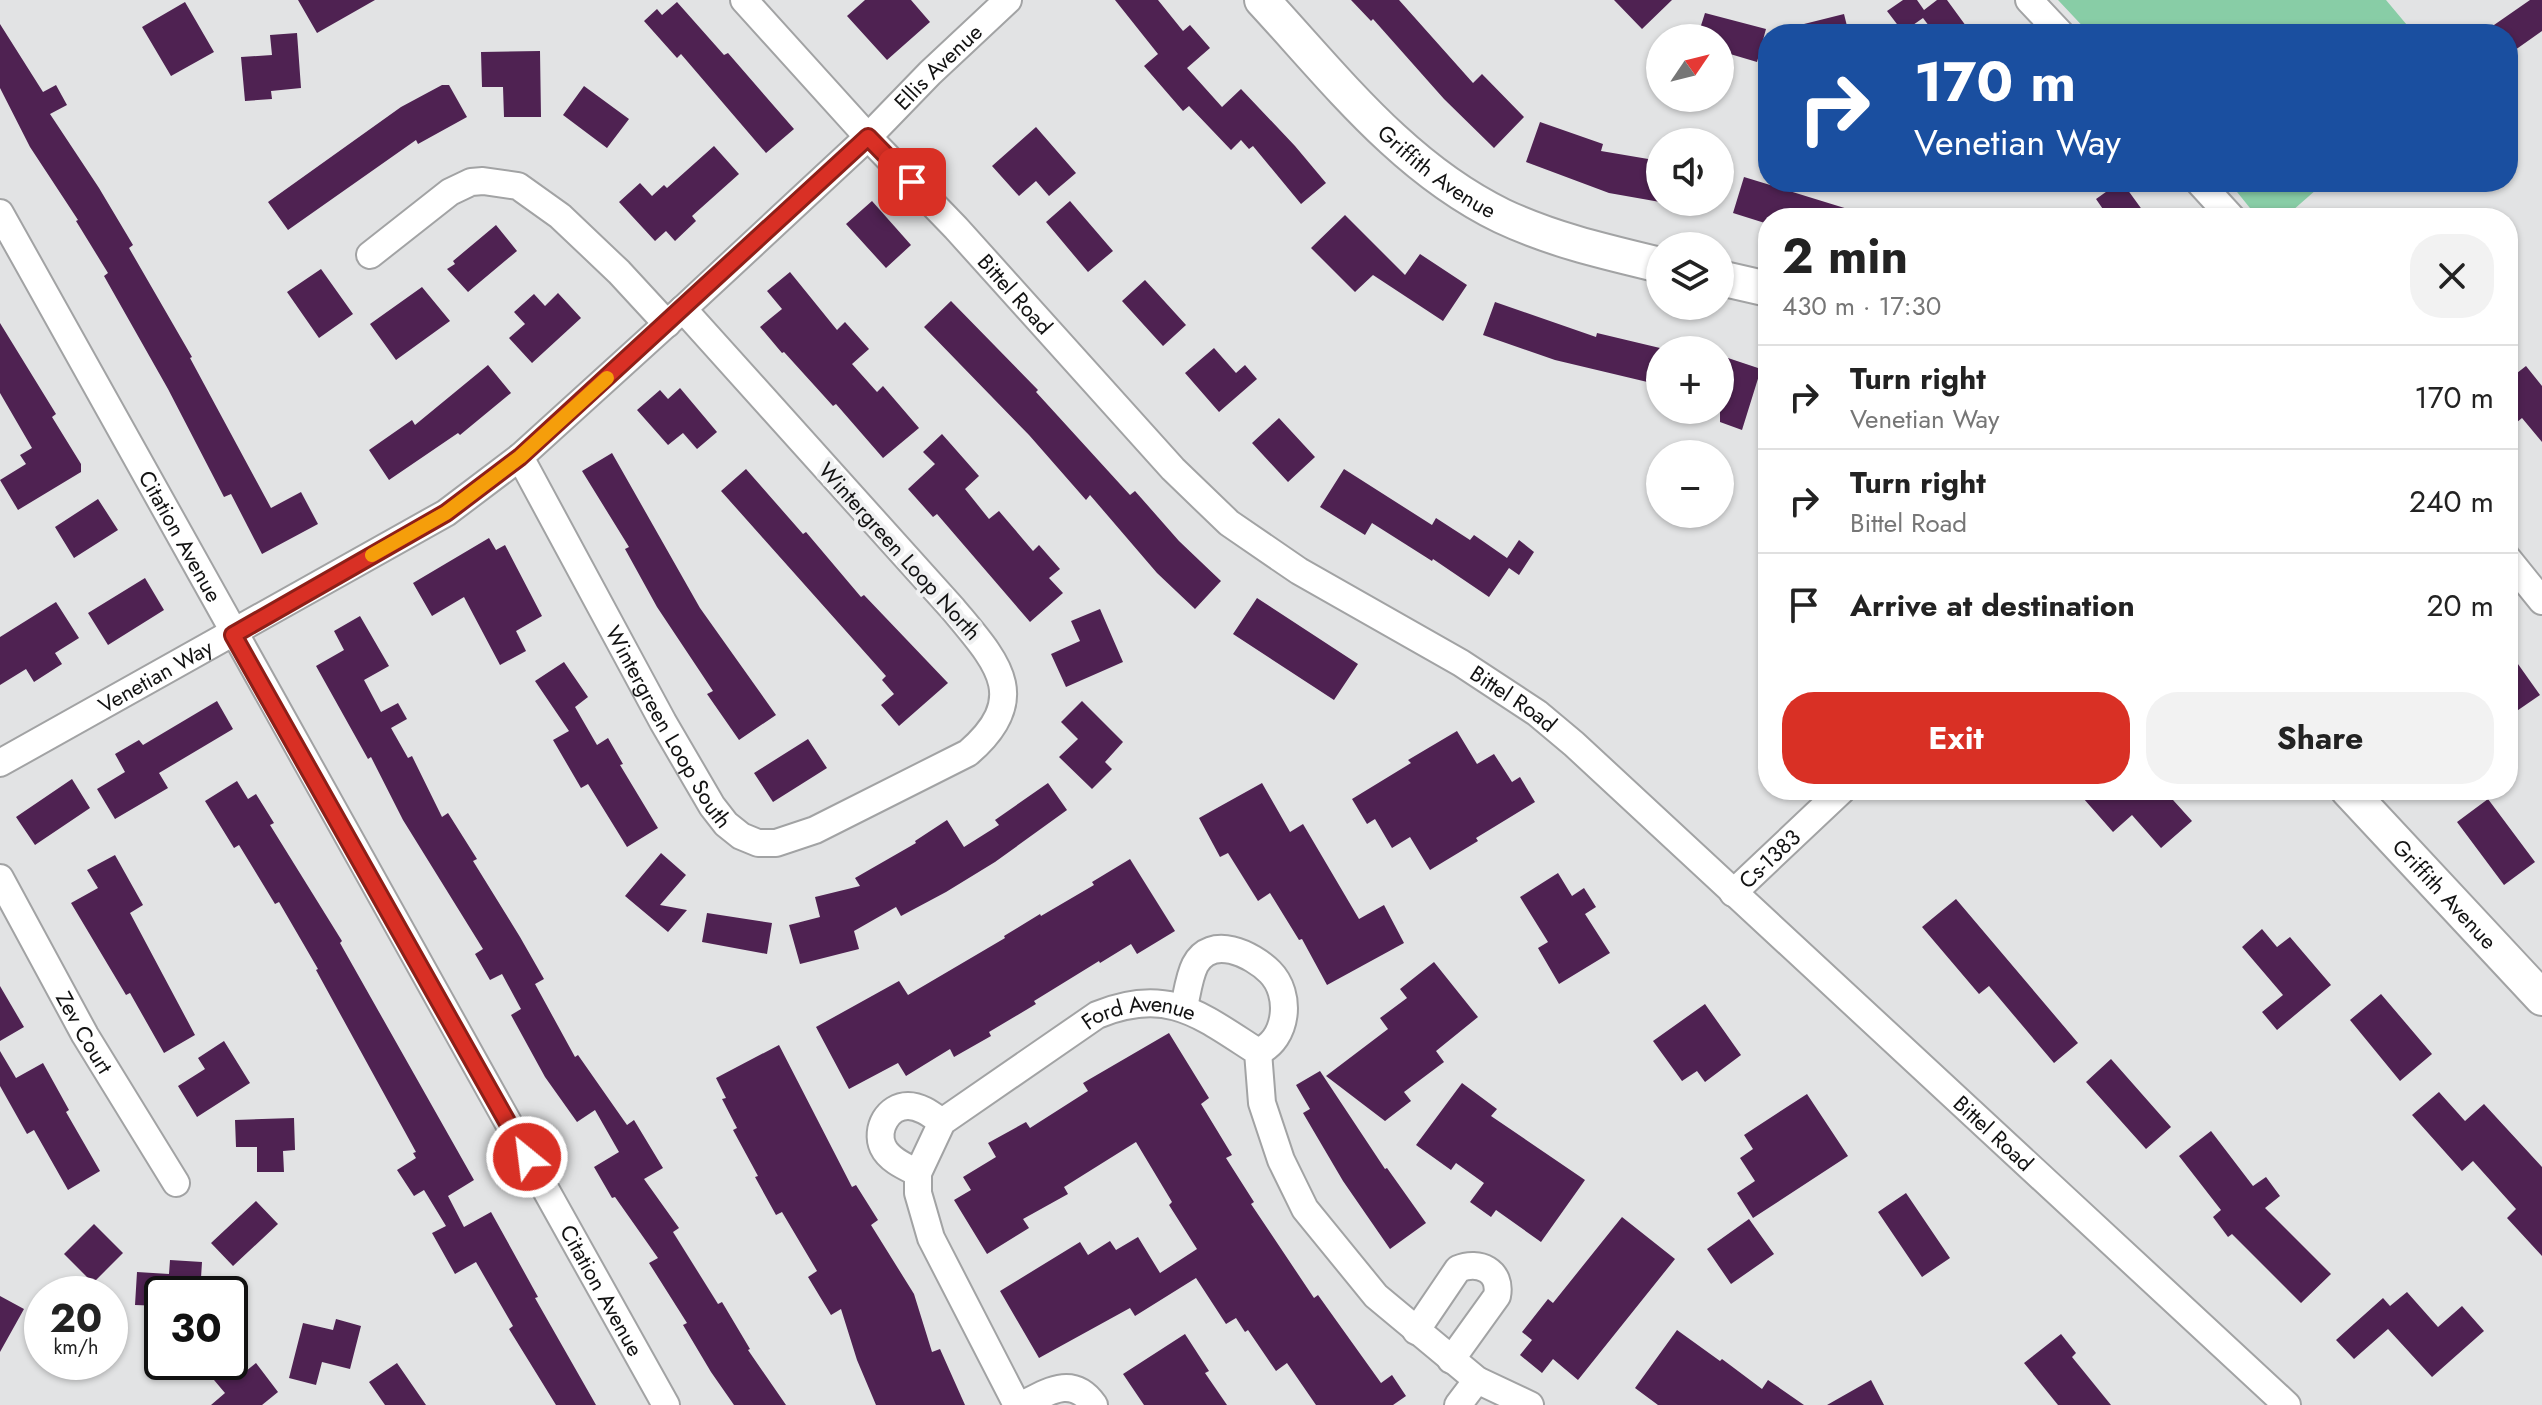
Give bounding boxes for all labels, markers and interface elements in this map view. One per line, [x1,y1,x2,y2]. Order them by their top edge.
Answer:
street label: Ellis Avenue [887,16,989,117]
north arrow [1646,24,1734,112]
map controls [1646,24,1734,528]
text: 170 m [1914,41,2076,122]
icon: right [1782,56,1886,160]
text: Venetian Way [1914,116,2121,168]
street label: Griffith Avenue [1371,117,1502,226]
button: sound [1646,128,1734,216]
pin [878,148,946,216]
icon: arrive [890,160,934,204]
text: 2 min [1782,222,1908,291]
button: layers [1646,232,1734,320]
button: close [2410,234,2494,318]
street label: Bittel Road [970,246,1060,341]
text: 430 m · 17:30 [1782,287,1941,325]
button: + [1646,336,1734,424]
text: Turn right [1850,357,1986,400]
icon: right [1782,375,1826,419]
text: 170 m [2414,376,2494,419]
text: Venetian Way [1850,400,1999,438]
button: − [1646,440,1734,528]
street label: Wintergreen Loop North [811,455,989,647]
text: Turn right [1850,461,1986,504]
street label: Citation Avenue [131,464,230,608]
icon: right [1782,479,1826,523]
text: 240 m [2409,480,2494,523]
text: Bittel Road [1850,504,1967,542]
icon: arrive [1782,583,1826,627]
text: Arrive at destination [1850,584,2135,627]
text: 20 m [2427,584,2494,627]
street label: Wintergreen Loop South [598,620,739,835]
street label: Venetian Way [92,631,219,721]
street label: Bittel Road [1464,657,1564,739]
button: Exit [1782,692,2130,784]
button: Share [2146,692,2494,784]
street label: Cs-1383 [1731,821,1807,896]
street label: Griffith Avenue [2385,831,2505,956]
street label: Zev Court [48,986,121,1080]
street label: Ford Avenue [1075,987,1201,1037]
street label: Bittel Road [1946,1088,2041,1178]
position arrow [485,1115,569,1199]
street label: Citation Avenue [552,1219,652,1362]
speed limit sign: 30 [144,1276,248,1380]
text: 20 [50,1289,102,1347]
text: km/h [53,1333,99,1362]

